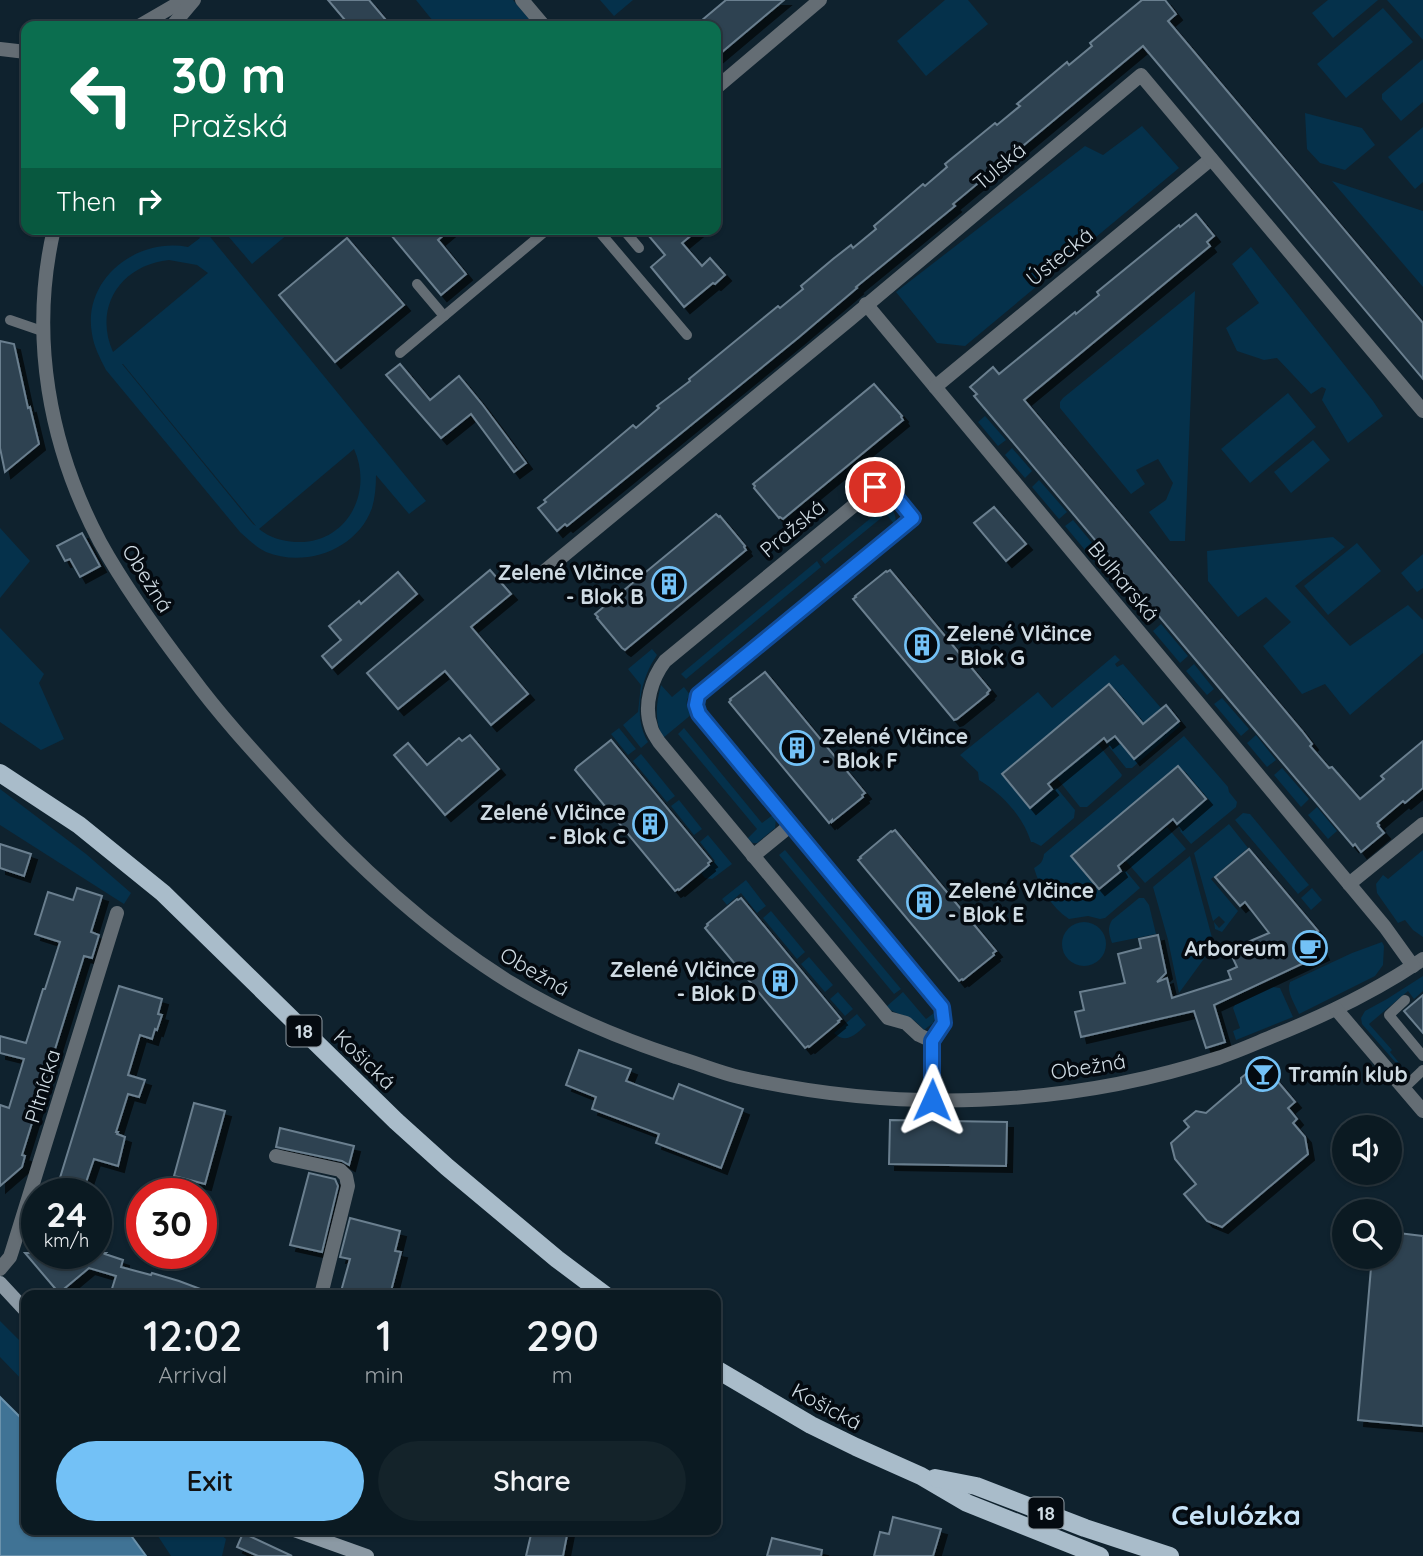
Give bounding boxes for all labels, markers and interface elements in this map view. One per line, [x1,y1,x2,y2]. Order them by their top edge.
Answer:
text: 30 m [171,44,286,105]
icon: left [56,49,147,140]
text: Pražská [171,105,288,145]
street label: Tulská [967,137,1031,195]
icon: right [130,182,168,220]
text: Then [56,185,116,218]
street label: Ústecká [1020,221,1098,291]
pin [845,457,905,517]
icon: arrive [856,468,894,506]
street label: Pražská [754,493,830,563]
street label: Bulharská [1083,536,1165,626]
street label: Obežná [117,539,179,617]
place label: Zelené Vlčince - Blok B [498,559,644,609]
building icon: Zelené Vlčince - Blok B [650,565,688,603]
place label: Zelené Vlčince - Blok G [946,620,1092,670]
building icon: Zelené Vlčince - Blok G [903,626,941,664]
place label: Zelené Vlčince - Blok F [822,723,968,773]
building icon: Zelené Vlčince - Blok F [778,729,816,767]
place label: Zelené Vlčince - Blok C [480,799,626,849]
building icon: Zelené Vlčince - Blok C [631,805,669,843]
place label: Zelené Vlčince - Blok E [948,877,1094,927]
building icon: Zelené Vlčince - Blok E [905,883,943,921]
cafe icon: Arboreum [1291,929,1329,967]
place label: Arboreum [1184,935,1286,961]
street label: Obežná [496,941,574,1001]
place label: Zelené Vlčince - Blok D [610,956,756,1006]
building icon: Zelené Vlčince - Blok D [761,962,799,1000]
road number: 18 [286,1015,322,1046]
street label: Košická [329,1023,401,1095]
street label: Pltnícka [18,1046,66,1126]
street label: Obežná [1049,1047,1127,1085]
bar icon: Tramín klub [1244,1055,1282,1093]
place label: Tramín klub [1288,1061,1408,1087]
position arrow [895,1063,969,1137]
map controls [1332,1115,1402,1269]
button: sound [1332,1115,1402,1185]
speed limit sign: 30 [126,1178,217,1269]
text: 24 [46,1192,87,1236]
button: search [1332,1199,1402,1269]
text: km/h [44,1229,89,1252]
text: 12:02 [143,1309,242,1362]
text: 1 [376,1309,392,1362]
text: 290 [526,1309,599,1362]
text: Arrival [158,1360,227,1389]
text: min [365,1360,404,1389]
text: m [552,1360,573,1389]
street label: Košická [788,1377,866,1435]
button: Exit [56,1441,364,1521]
button: Share [378,1441,686,1521]
district label: Celulózka [1171,1497,1301,1532]
road number: 18 [1028,1498,1064,1528]

